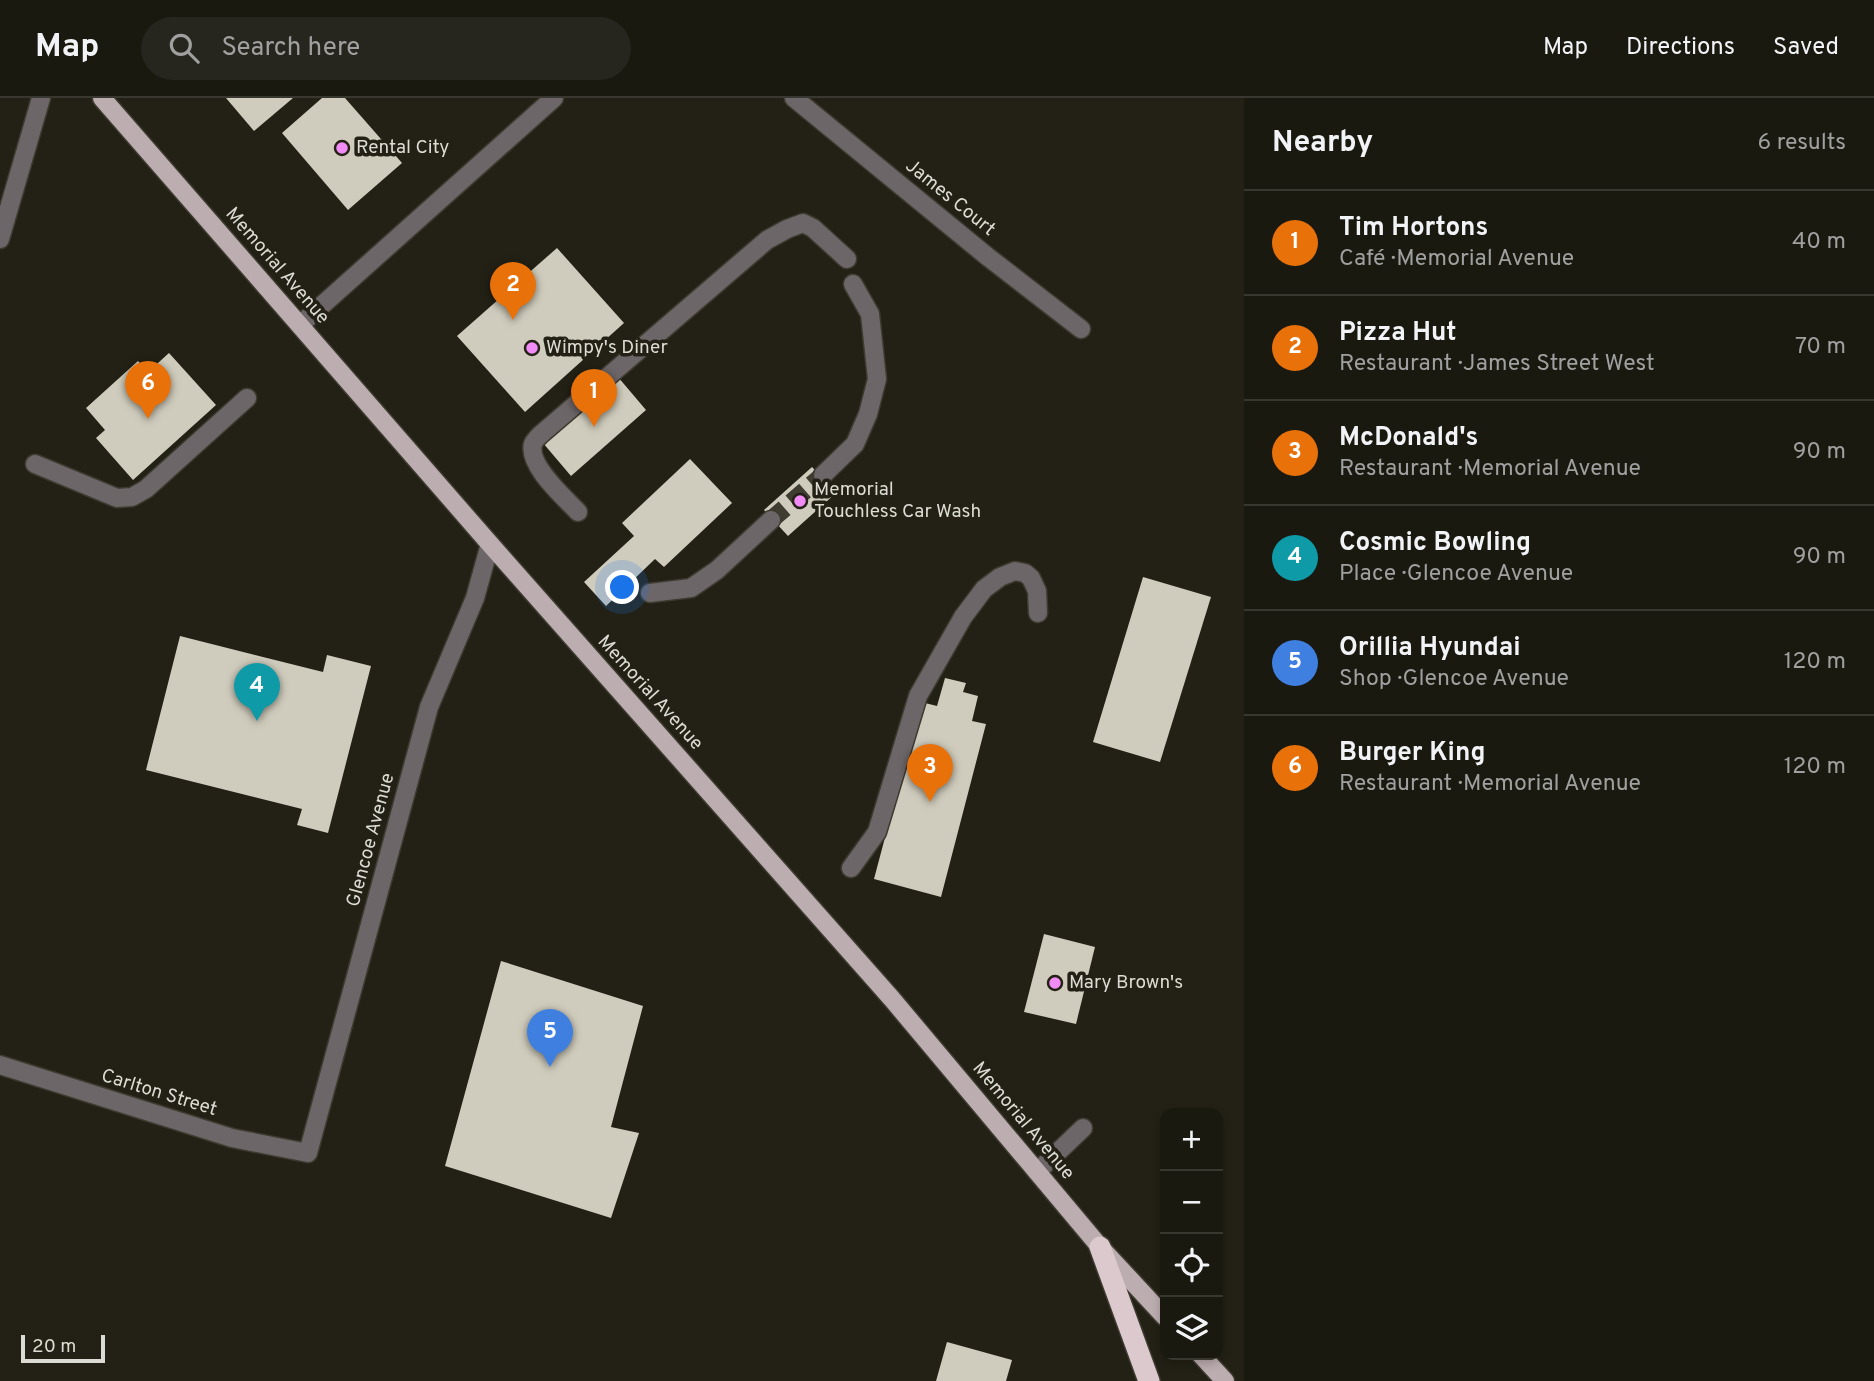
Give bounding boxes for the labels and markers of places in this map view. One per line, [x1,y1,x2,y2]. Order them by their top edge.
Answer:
place label: Rental City [356,136,449,160]
marker: Rental City [334,140,350,156]
pin: 2 [490,262,536,320]
place label: Wimpy's Diner [546,336,668,360]
marker: Wimpy's Diner [524,340,540,356]
pin: 6 [125,361,171,419]
pin: 1 [571,369,617,427]
place label: Memorial Touchless Car Wash [814,478,981,524]
marker: Memorial Touchless Car Wash [792,493,808,509]
pin: 4 [234,663,280,721]
pin: 3 [907,744,953,802]
place label: Mary Brown's [1069,971,1183,995]
marker: Mary Brown's [1047,975,1063,991]
pin: 5 [527,1009,573,1067]

